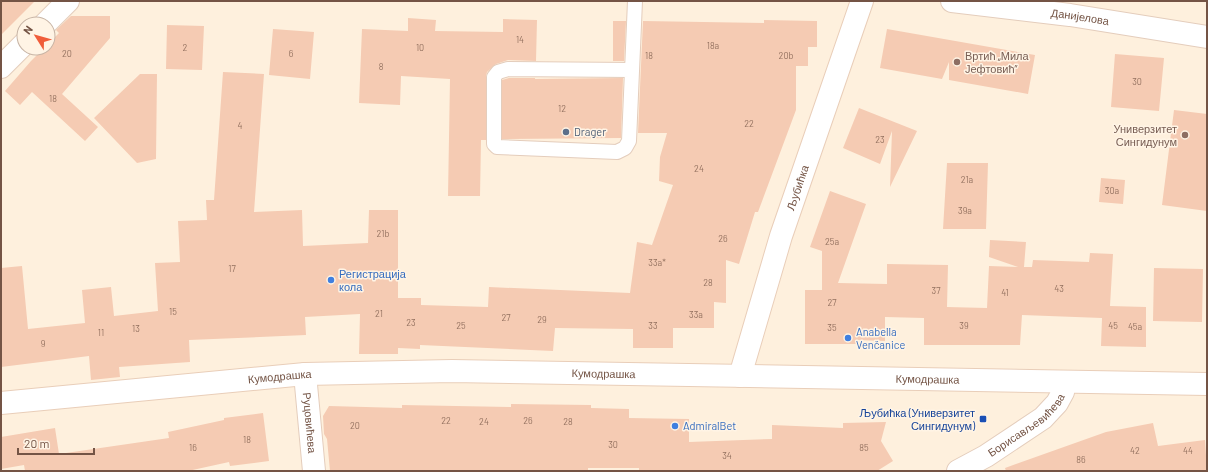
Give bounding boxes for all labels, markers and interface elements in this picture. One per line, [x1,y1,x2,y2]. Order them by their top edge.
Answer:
street label: Данијелова [1050,6,1111,27]
north arrow [16,16,56,56]
text: N [20,23,35,37]
house number: 14 [516,34,524,45]
house number: 18a [707,40,719,51]
house number: 2 [183,42,188,53]
house number: 10 [416,42,424,53]
house number: 20 [62,48,72,59]
house number: 6 [289,48,294,59]
place label: Вртић „Мила Јефтовић” [965,49,1029,75]
house number: 18 [645,50,653,61]
house number: 20b [779,50,793,61]
marker: Вртић „Мила Јефтовић” [952,57,962,67]
house number: 8 [379,61,384,72]
house number: 30 [1132,76,1142,87]
house number: 18 [49,93,57,104]
house number: 12 [558,103,566,114]
house number: 22 [744,118,754,129]
house number: 4 [238,120,243,131]
place label: Универзитет Сингидунум [1114,122,1177,148]
place label: Drager [574,125,606,138]
marker: Drager [561,127,571,137]
marker: Универзитет Сингидунум [1180,130,1190,140]
house number: 23 [875,134,885,145]
street label: Љубићка [783,162,811,212]
house number: 24 [694,163,704,174]
house number: 21a [961,174,973,185]
house number: 30a [1105,185,1119,196]
house number: 39a [958,205,972,216]
house number: 21b [377,228,389,239]
house number: 26 [718,233,728,244]
house number: 25a [825,236,839,247]
house number: 33a* [648,257,666,268]
house number: 17 [228,263,236,274]
place label: Регистрација кола [339,267,407,293]
marker: Регистрација кола [326,275,336,285]
house number: 28 [703,277,713,288]
house number: 43 [1054,283,1064,294]
house number: 37 [932,285,941,296]
house number: 41 [1001,287,1009,298]
house number: 27 [827,297,837,308]
house number: 15 [169,306,177,317]
house number: 21 [375,308,383,319]
house number: 33a [689,309,703,320]
house number: 27 [501,312,511,323]
house number: 29 [537,314,547,325]
house number: 23 [406,317,416,328]
house number: 25 [456,320,466,331]
house number: 33 [648,320,658,331]
house number: 39 [959,320,969,331]
house number: 45 [1108,320,1118,331]
house number: 45a [1128,321,1142,332]
house number: 35 [827,322,837,333]
house number: 13 [132,323,140,334]
place label: Anabella Venčanice [856,325,905,351]
house number: 11 [98,327,104,338]
marker: Anabella Venčanice [843,333,853,343]
house number: 9 [41,338,46,349]
street label: Кумодрашка [571,366,637,380]
street label: Кумодрашка [247,367,313,385]
street label: Кумодрашка [895,372,960,386]
street label: Борисављевићева [985,390,1067,459]
street label: Руцовићева [301,392,319,455]
place label: Љубићка (Универзитет Сингидунум) [860,406,975,432]
marker: Љубићка (Универзитет Сингидунум) [978,414,988,424]
house number: 22 [441,415,451,426]
house number: 26 [523,415,533,426]
house number: 24 [479,416,489,427]
house number: 28 [563,416,573,427]
place label: AdmiralBet [683,419,736,432]
house number: 20 [350,420,360,431]
marker: AdmiralBet [670,421,680,431]
scale bar [18,430,94,456]
house number: 18 [243,434,251,445]
text: 20 m [24,436,50,450]
house number: 30 [608,439,618,450]
house number: 16 [189,442,197,453]
house number: 85 [859,442,869,453]
house number: 42 [1130,445,1140,456]
house number: 44 [1183,445,1193,456]
house number: 34 [722,450,732,461]
house number: 86 [1076,454,1086,465]

